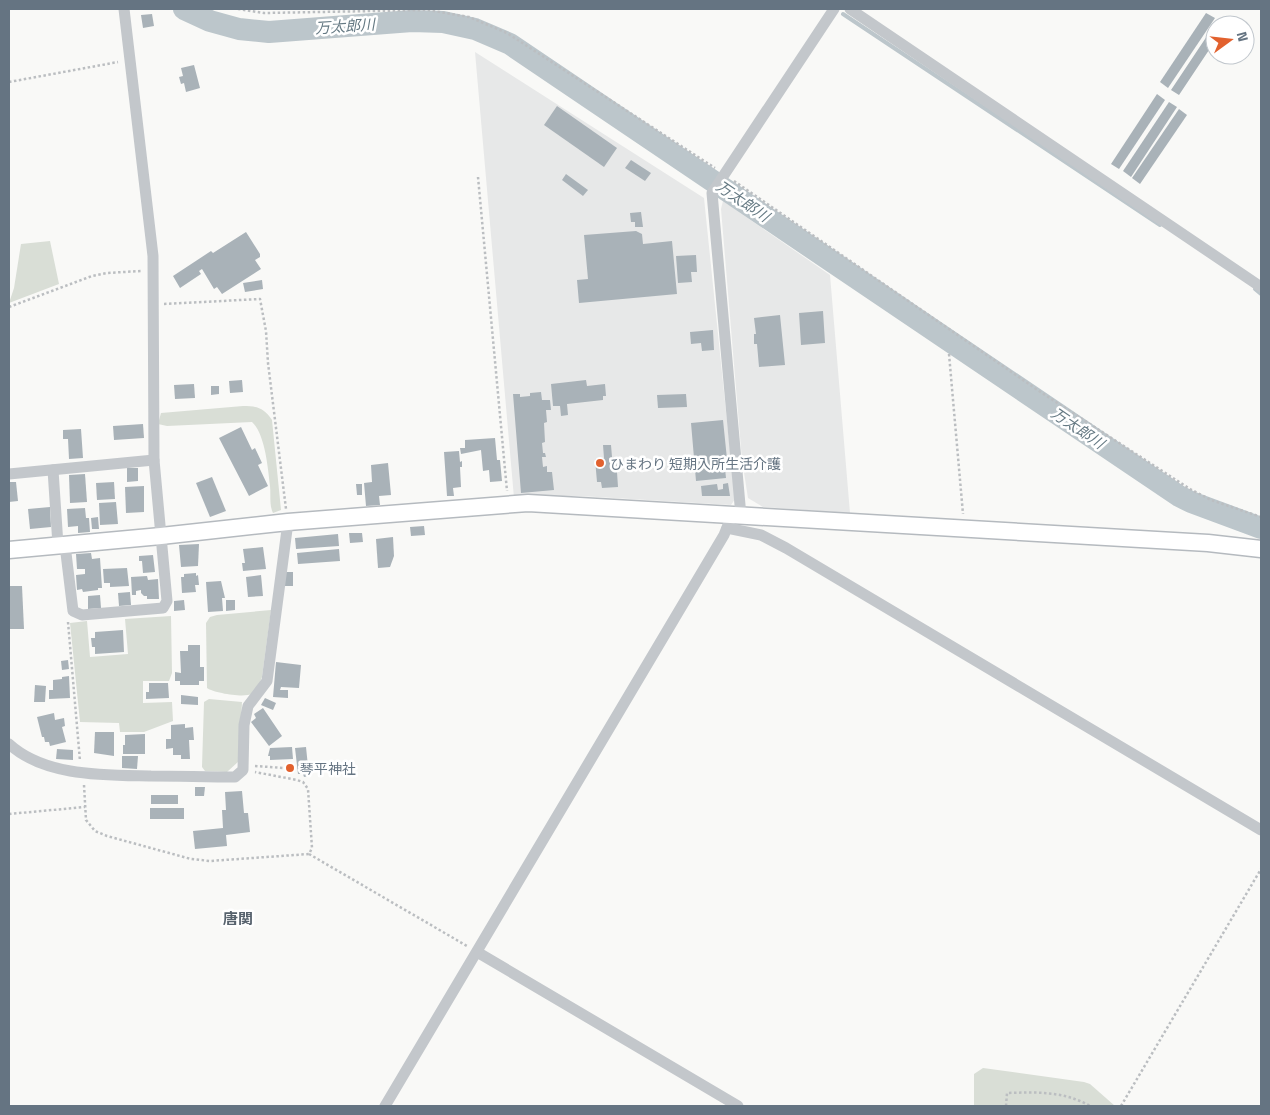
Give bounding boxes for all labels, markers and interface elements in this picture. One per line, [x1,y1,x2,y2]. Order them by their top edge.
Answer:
water label: 万太郎川 [314,12,378,40]
north arrow [1205,15,1255,65]
text: N [1232,29,1254,44]
water label: 万太郎川 [712,175,776,228]
water label: 万太郎川 [1047,402,1111,455]
place label: ひまわり 短期入所生活介護 [610,453,781,474]
marker: ひまわり 短期入所生活介護 [594,457,606,469]
place label: 琴平神社 [300,758,356,779]
marker: 琴平神社 [284,762,296,774]
district label: 唐関 [223,907,253,930]

